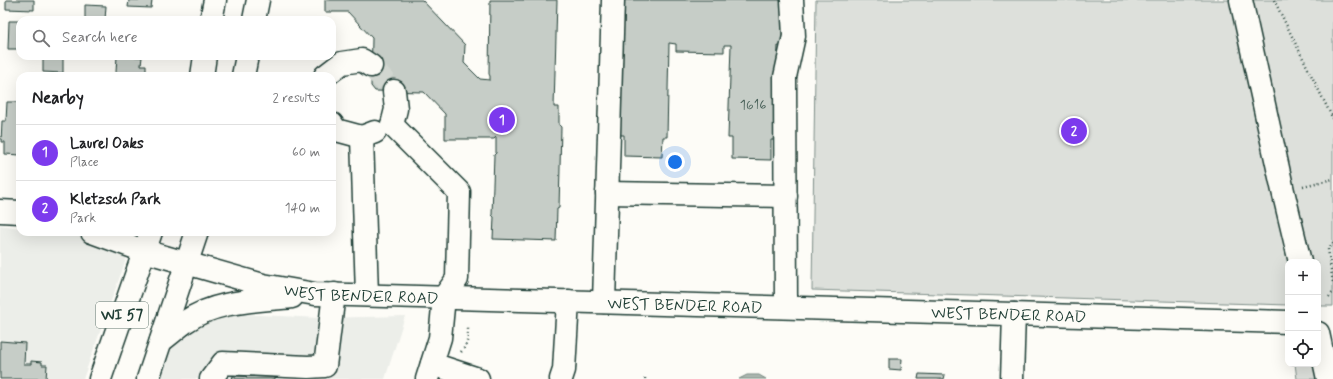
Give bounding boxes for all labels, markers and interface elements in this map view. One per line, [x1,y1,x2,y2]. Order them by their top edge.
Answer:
search box [16,16,336,60]
icon: search [30,27,52,49]
text: Search here [62,28,138,48]
text: Nearby [32,87,84,109]
text: 2 results [273,90,320,107]
house number: 1616 [740,96,766,114]
pin: 1 [489,105,515,135]
pin: 2 [1061,116,1087,146]
text: Laurel Oaks [70,134,144,154]
text: 1 [42,144,48,161]
text: 60 m [292,144,320,161]
your location [665,152,685,172]
text: Place [70,154,99,171]
text: Kletzsch Park [70,190,161,210]
text: 2 [42,200,48,217]
text: 140 m [285,200,320,217]
text: Park [70,210,96,227]
map controls [1285,259,1321,367]
button: + [1285,259,1321,295]
street label: WEST BENDER ROAD [282,280,439,310]
street label: WEST BENDER ROAD [607,293,763,319]
button: − [1285,295,1321,331]
road number: WI 57 [96,302,148,328]
street label: WEST BENDER ROAD [931,303,1087,328]
button: locate [1285,331,1321,367]

